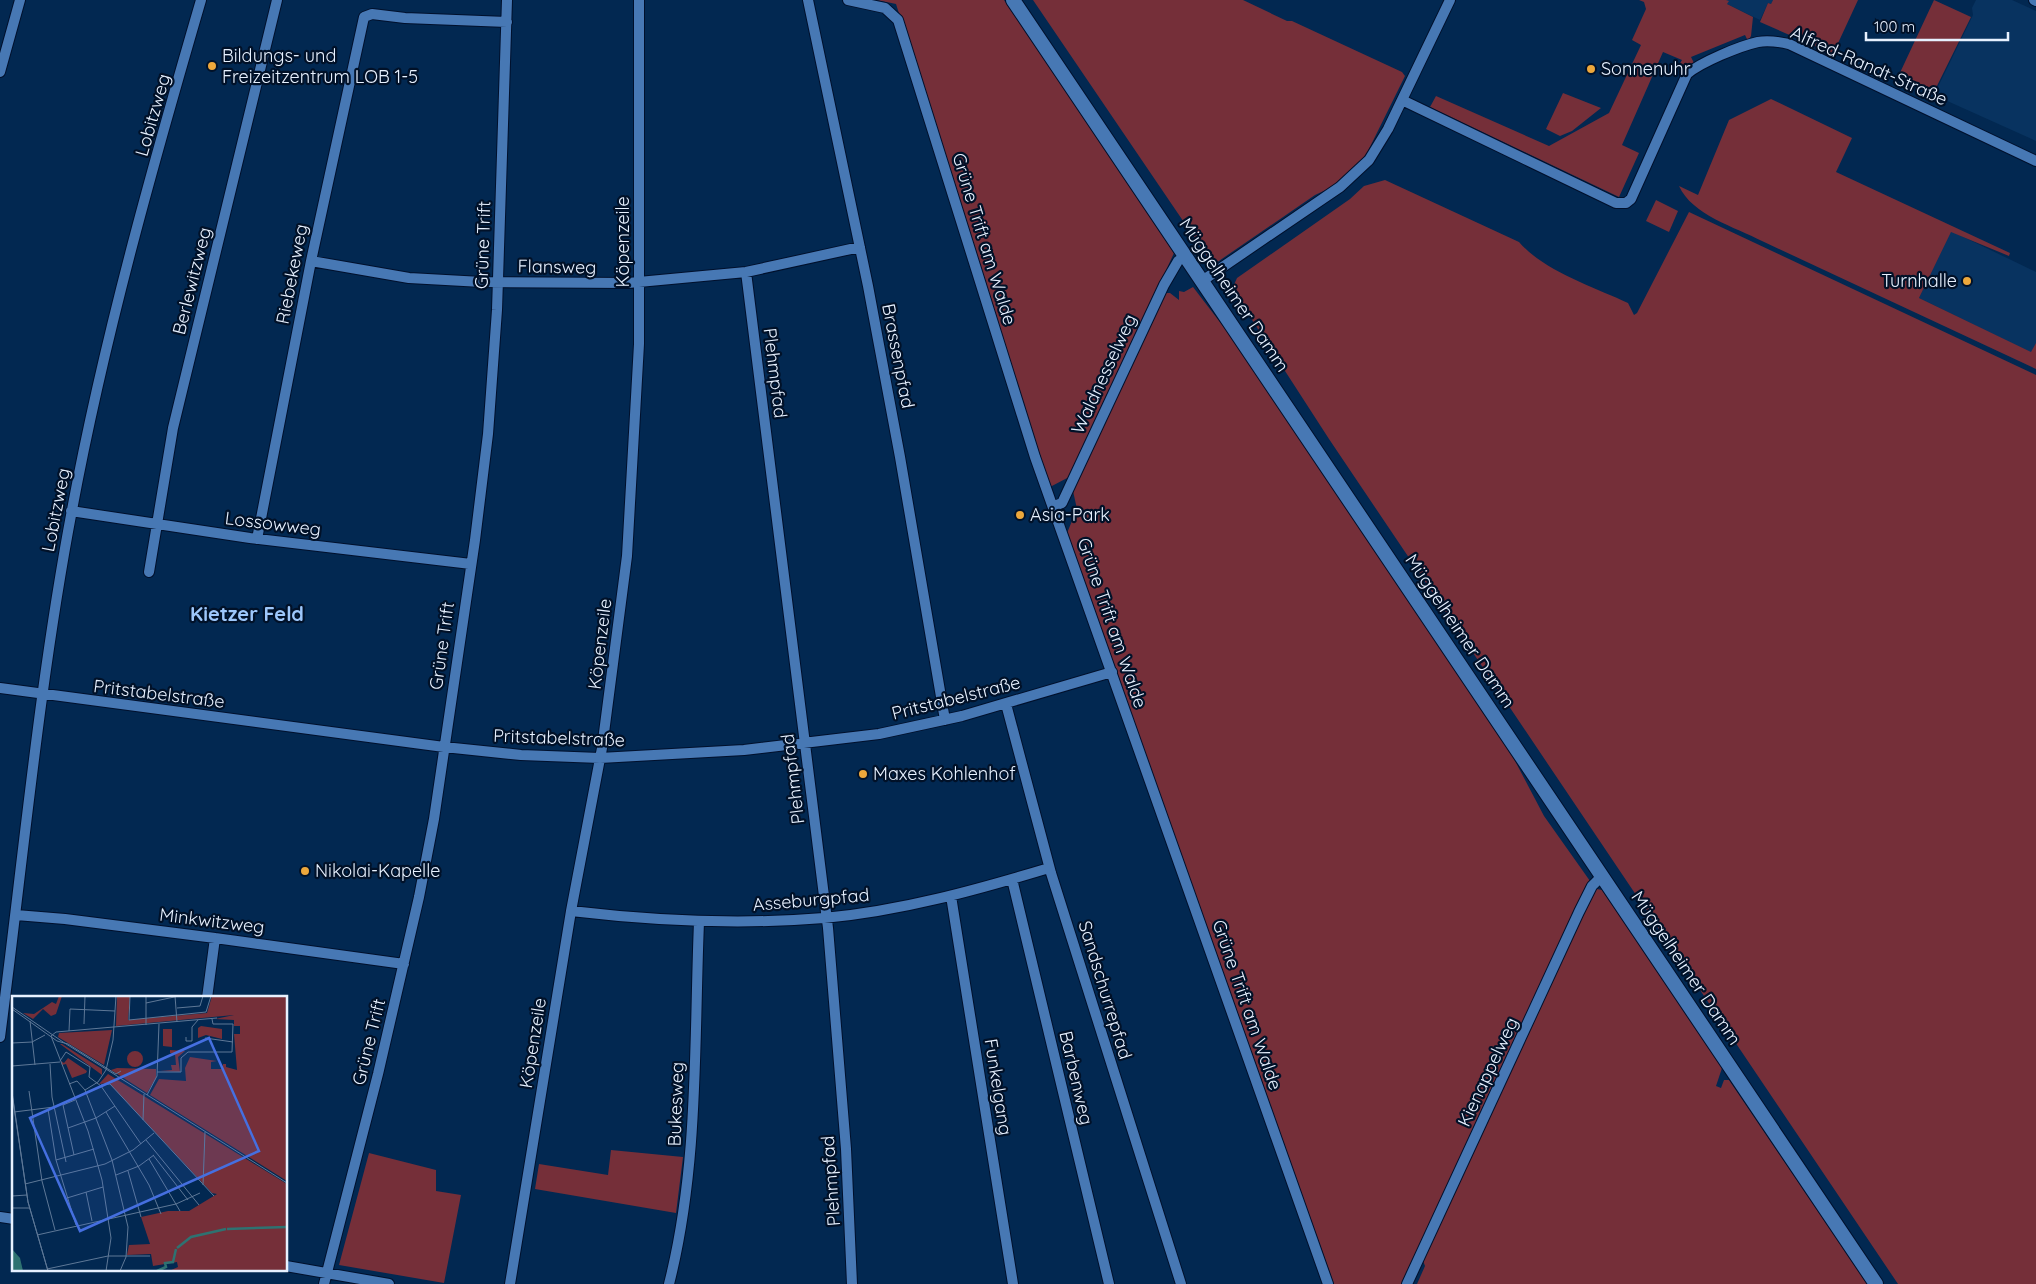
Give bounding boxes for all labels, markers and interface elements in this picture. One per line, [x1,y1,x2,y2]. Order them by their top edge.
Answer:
scale bar [1866,10,2008,42]
text: 100 m [1874,17,1915,36]
street label: Alfred-Randt-Straße [1787,21,1951,110]
place label: Bildungs- und Freizeitzentrum LOB 1-5 [222,44,418,88]
place label: Sonnenuhr [1601,57,1691,80]
marker: Bildungs- und Freizeitzentrum LOB 1-5 [206,60,218,72]
marker: Sonnenuhr [1585,63,1597,75]
street label: Lobitzweg [130,71,175,159]
street label: Grüne Trift am Walde [947,150,1022,328]
street label: Köpenzeile [611,196,634,288]
street label: Grüne Trift [469,200,496,290]
street label: Müggelheimer Damm [1174,213,1294,376]
street label: Riebekeweg [271,222,312,326]
street label: Berlewitzweg [167,225,216,337]
street label: Flansweg [517,254,597,279]
place label: Turnhalle [1881,269,1957,292]
marker: Turnhalle [1961,275,1973,287]
street label: Brassenpfad [877,302,920,410]
street label: Waldnesselweg [1066,310,1141,437]
street label: Plehmpfad [759,327,792,419]
street label: Lobitzweg [36,466,75,554]
place label: Asia-Park [1030,503,1110,526]
street label: Lossowweg [224,506,322,541]
marker: Asia-Park [1014,509,1026,521]
street label: Grüne Trift am Walde [1073,535,1152,711]
street label: Müggelheimer Damm [1400,549,1520,712]
street label: Köpenzeile [583,597,616,691]
district label: Kietzer Feld [190,601,304,626]
street label: Grüne Trift [424,601,459,691]
street label: Pritstabelstraße [889,670,1023,725]
street label: Pritstabelstraße [92,674,226,713]
street label: Pritstabelstraße [493,724,625,751]
street label: Plehmpfad [776,733,809,825]
place label: Maxes Kohlenhof [873,762,1016,785]
marker: Maxes Kohlenhof [857,768,869,780]
place label: Nikolai-Kapelle [315,859,440,882]
marker: Nikolai-Kapelle [299,865,311,877]
street label: Asseburgpfad [752,883,870,916]
street label: Müggelheimer Damm [1626,886,1746,1049]
street label: Minkwitzweg [158,903,266,938]
street label: Grüne Trift am Walde [1208,917,1287,1093]
street label: Sandschurrepfad [1074,918,1137,1062]
inset map [12,996,288,1272]
street label: Grüne Trift [347,996,390,1088]
street label: Köpenzeile [514,996,551,1090]
street label: Kienappelweg [1452,1013,1523,1130]
street label: Barbenweg [1054,1029,1098,1127]
street label: Funkelgang [979,1037,1017,1137]
street label: Bukesweg [663,1061,688,1147]
street label: Plehmpfad [816,1135,845,1227]

